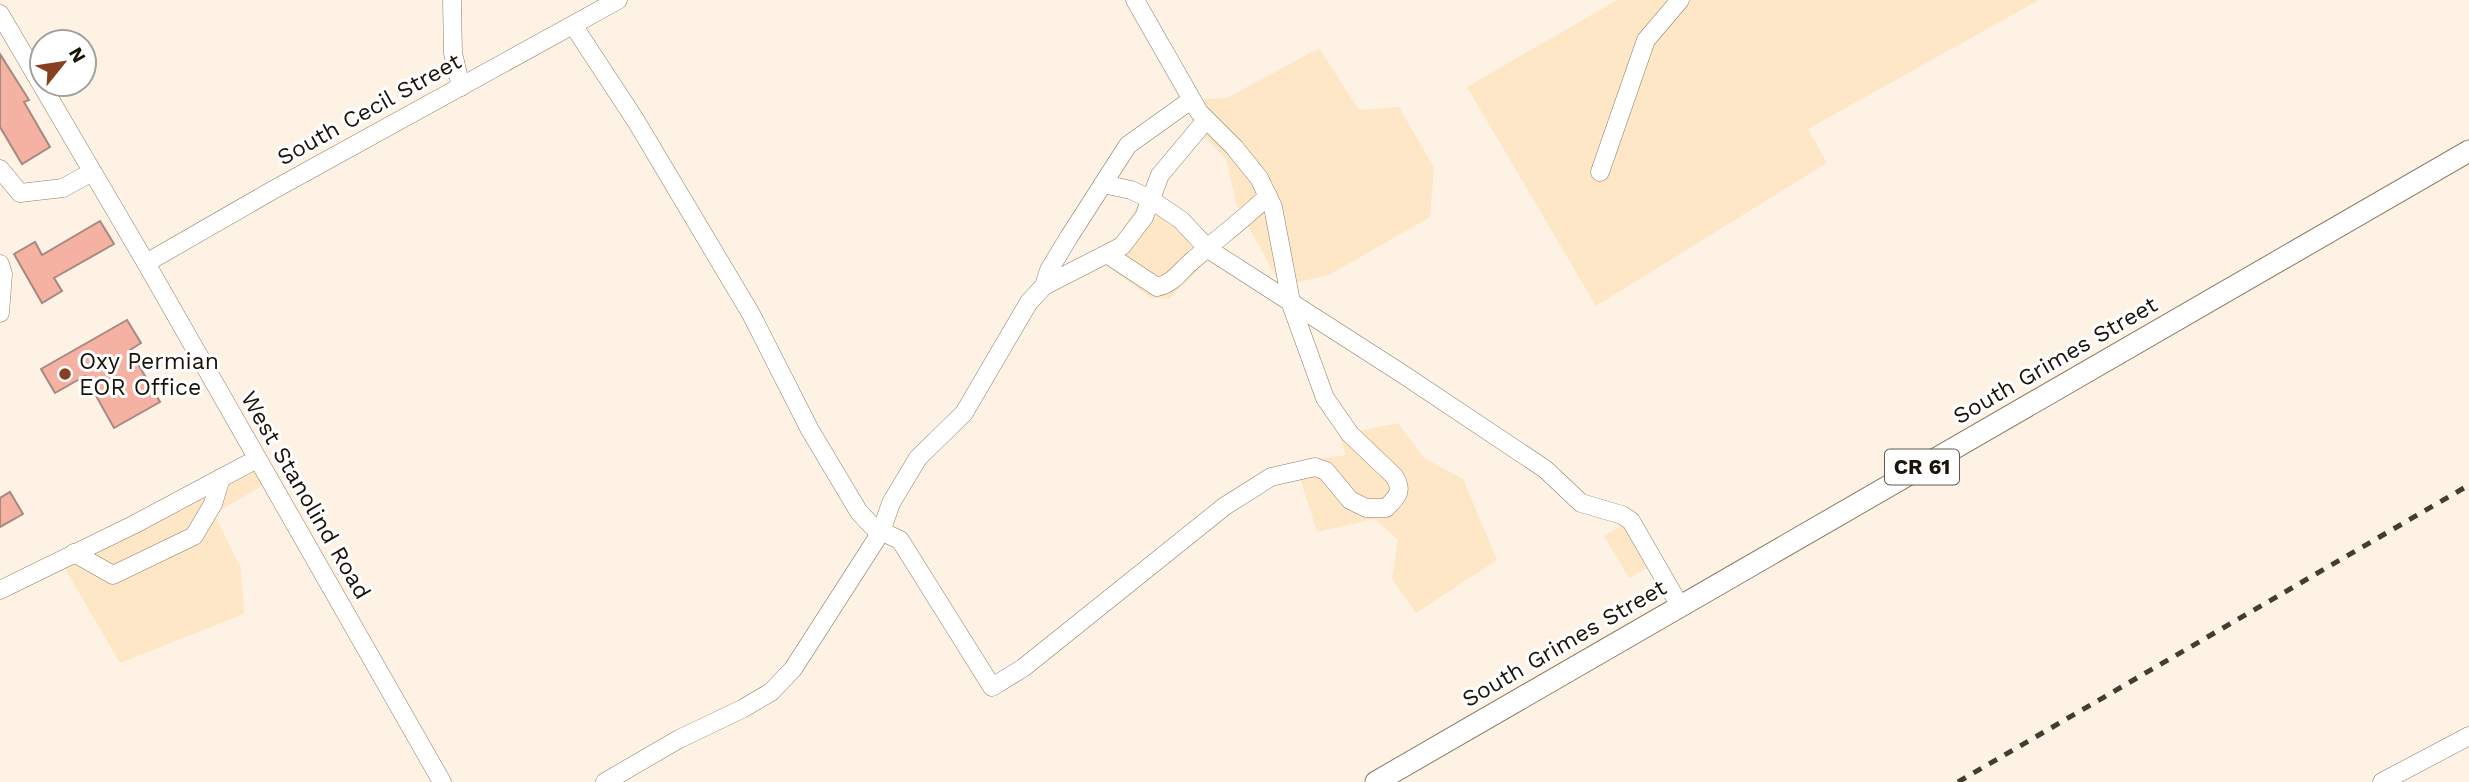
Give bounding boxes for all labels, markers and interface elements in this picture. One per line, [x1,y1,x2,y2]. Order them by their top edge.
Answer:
north arrow [28,28,98,98]
text: N [64,43,91,67]
street label: South Cecil Street [273,48,466,171]
street label: South Grimes Street [1948,291,2162,430]
place label: Oxy Permian EOR Office [79,348,219,401]
marker: Oxy Permian EOR Office [57,366,73,382]
street label: West Stanolind Road [235,387,376,604]
road number: CR 61 [1885,449,1959,484]
street label: South Grimes Street [1457,574,1671,713]

